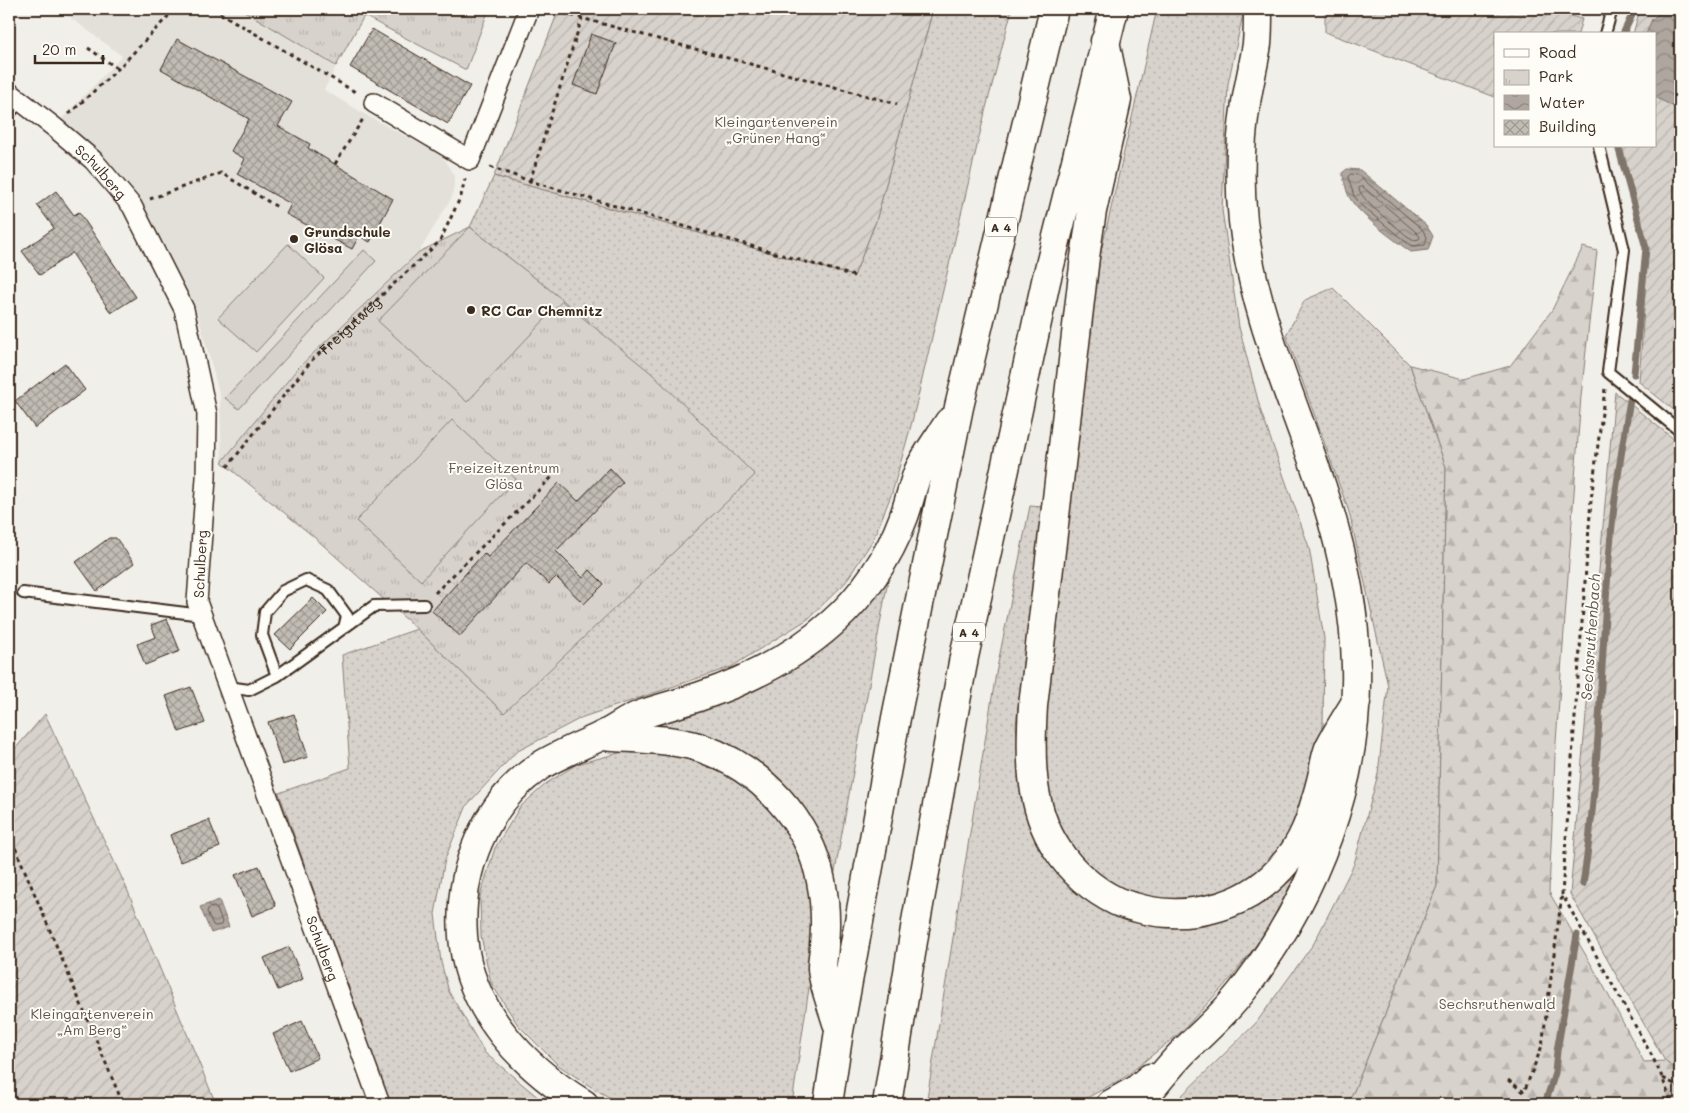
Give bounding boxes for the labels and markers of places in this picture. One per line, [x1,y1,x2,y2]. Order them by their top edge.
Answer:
place label: Grundschule Glösa [304,222,391,257]
marker: Grundschule Glösa [288,233,300,245]
place label: RC Car Chemnitz [481,301,602,320]
marker: RC Car Chemnitz [465,304,477,316]

